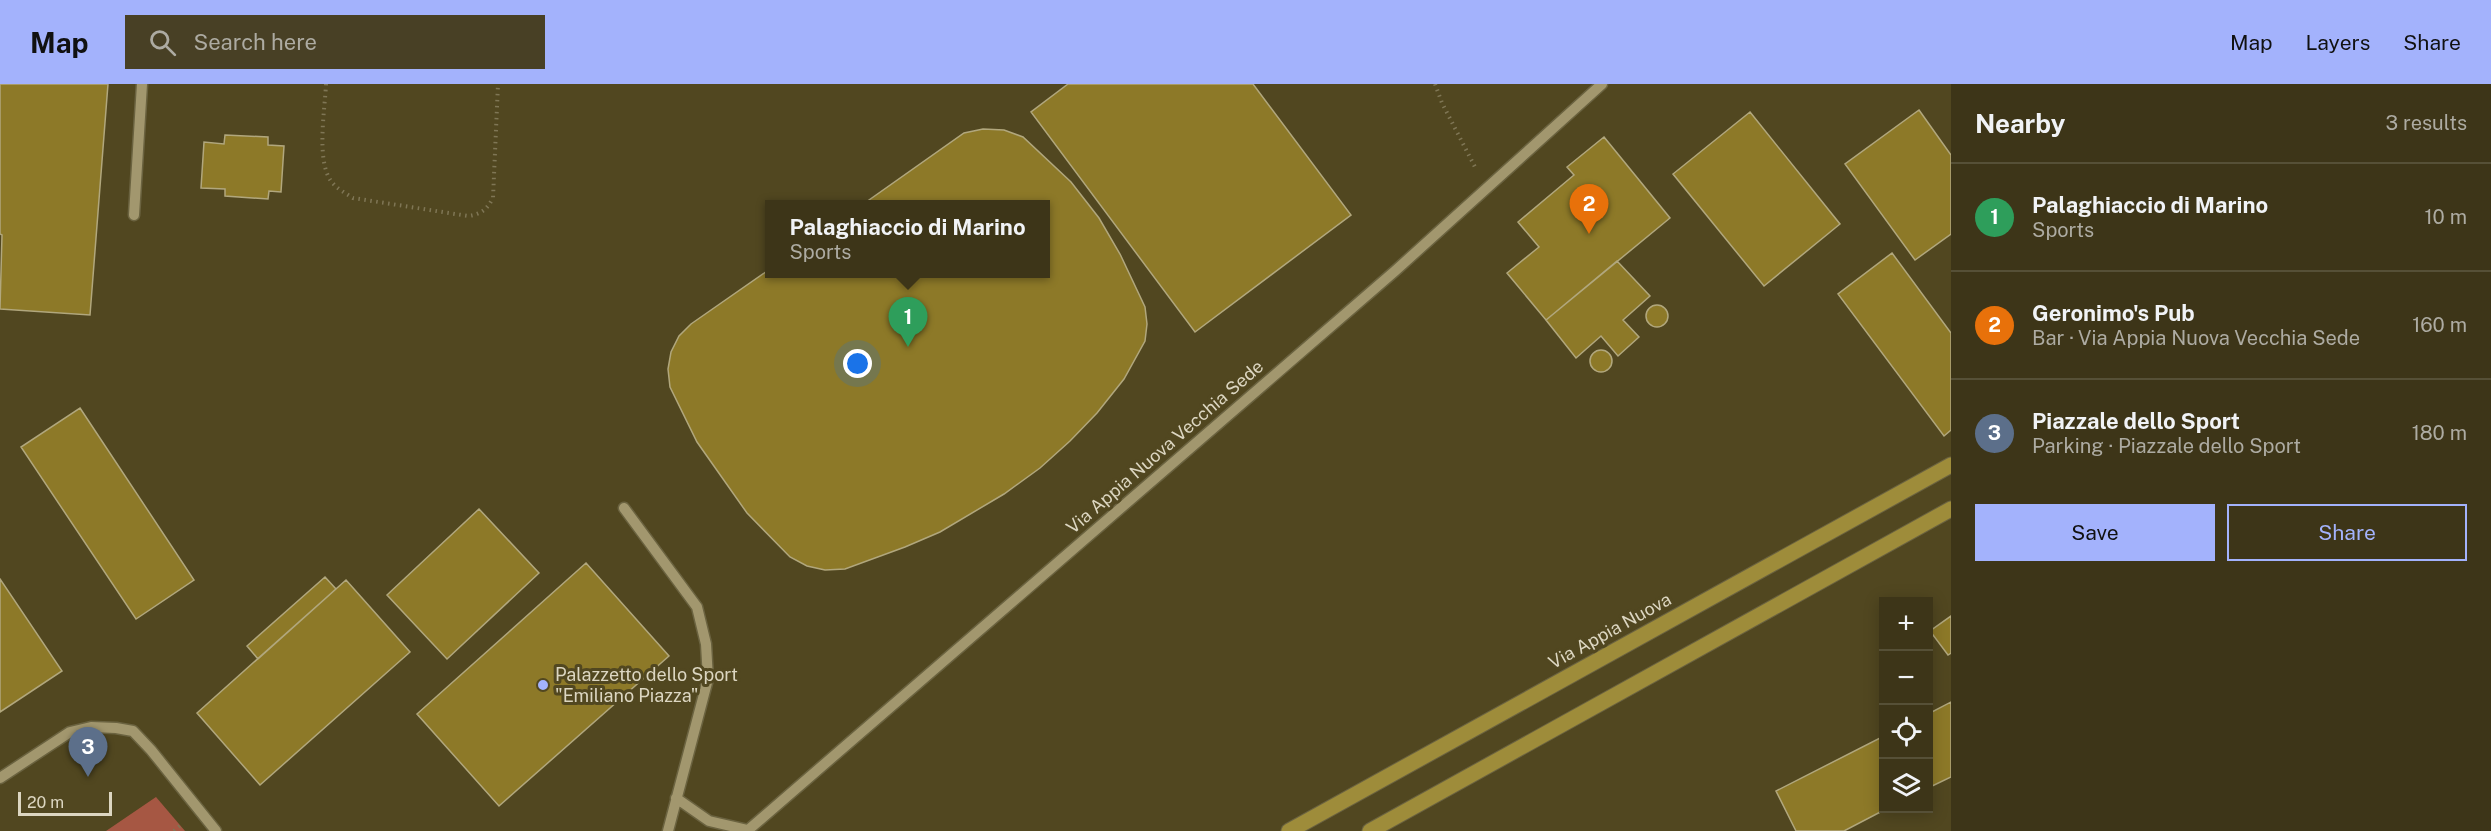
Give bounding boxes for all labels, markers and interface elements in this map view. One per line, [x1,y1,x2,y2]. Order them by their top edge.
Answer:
search box [125,15,545,69]
text: Map [30,26,89,59]
icon: search [146,26,179,59]
text: Search here [194,29,317,55]
text: Map [2230,30,2273,55]
text: Layers [2306,30,2370,55]
text: Share [2403,30,2461,55]
text: Nearby [1975,108,2065,139]
text: 3 results [2386,111,2467,135]
pin: 2 [1570,184,1608,234]
text: Palaghiaccio di Marino [2032,192,2268,218]
popup [765,200,1050,278]
text: 1 [1990,205,1999,229]
text: 10 m [2424,205,2467,229]
text: Palaghiaccio di Marino [789,214,1026,240]
text: Sports [2032,218,2094,242]
text: Sports [789,240,851,264]
pin: 1 [888,298,928,347]
text: Geronimo's Pub [2032,300,2195,326]
text: 2 [1988,313,2001,337]
text: 160 m [2412,313,2467,337]
text: Bar · Via Appia Nuova Vecchia Sede [2032,326,2360,350]
your location [843,349,872,378]
street label: Via Appia Nuova Vecchia Sede [1062,355,1267,538]
text: Piazzale dello Sport [2032,408,2240,434]
text: 3 [1988,421,2001,445]
text: 180 m [2412,421,2467,445]
text: Parking · Piazzale dello Sport [2032,434,2301,458]
button: Save [1975,504,2215,561]
button: Share [2227,504,2467,561]
street label: Via Appia Nuova [1545,588,1675,673]
map controls [1879,597,1933,813]
button: + [1879,597,1933,651]
button: − [1879,651,1933,705]
place label: Palazzetto dello Sport "Emiliano Piazza" [555,664,738,706]
marker: Palazzetto dello Sport "Emiliano Piazza" [536,678,550,692]
button: locate [1879,705,1933,759]
pin: 3 [68,728,107,777]
button: layers [1879,759,1933,813]
scale bar [18,789,112,816]
text: 20 m [27,793,64,812]

